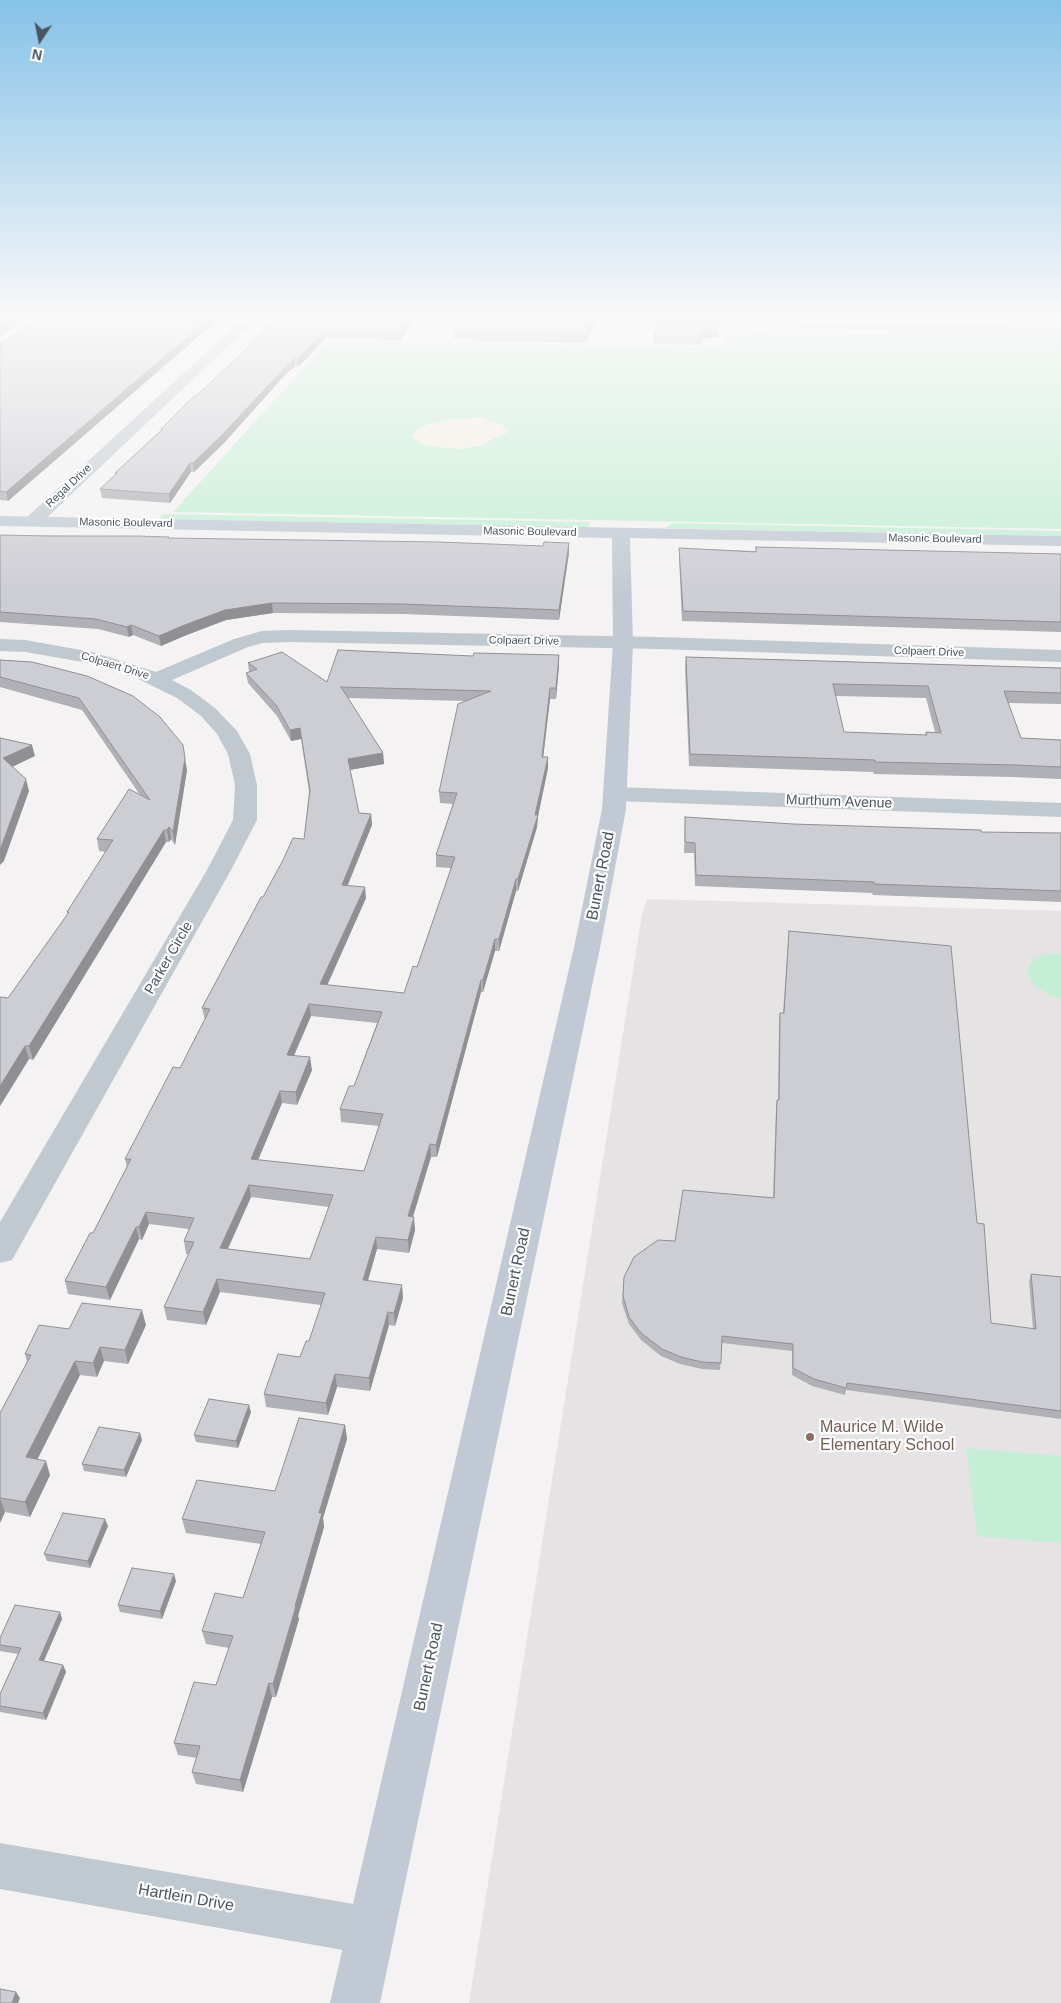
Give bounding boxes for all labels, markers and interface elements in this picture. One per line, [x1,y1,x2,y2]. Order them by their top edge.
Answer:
north arrow [15,15,65,65]
text: N [31,46,44,64]
street label: Regal Drive [43,462,95,510]
street label: Masonic Boulevard [79,516,173,530]
street label: Masonic Boulevard [483,525,577,539]
street label: Masonic Boulevard [888,532,982,546]
street label: Colpaert Drive [489,634,559,648]
street label: Colpaert Drive [894,644,964,660]
street label: Colpaert Drive [79,649,151,683]
street label: Murthum Avenue [786,792,892,812]
street label: Bunert Road [583,830,619,922]
street label: Parker Circle [141,919,197,997]
street label: Bunert Road [497,1226,535,1318]
place label: Maurice M. Wilde Elementary School [820,1418,954,1456]
marker: Maurice M. Wilde Elementary School [804,1431,816,1443]
street label: Bunert Road [410,1621,448,1713]
street label: Hartlein Drive [137,1880,235,1916]

